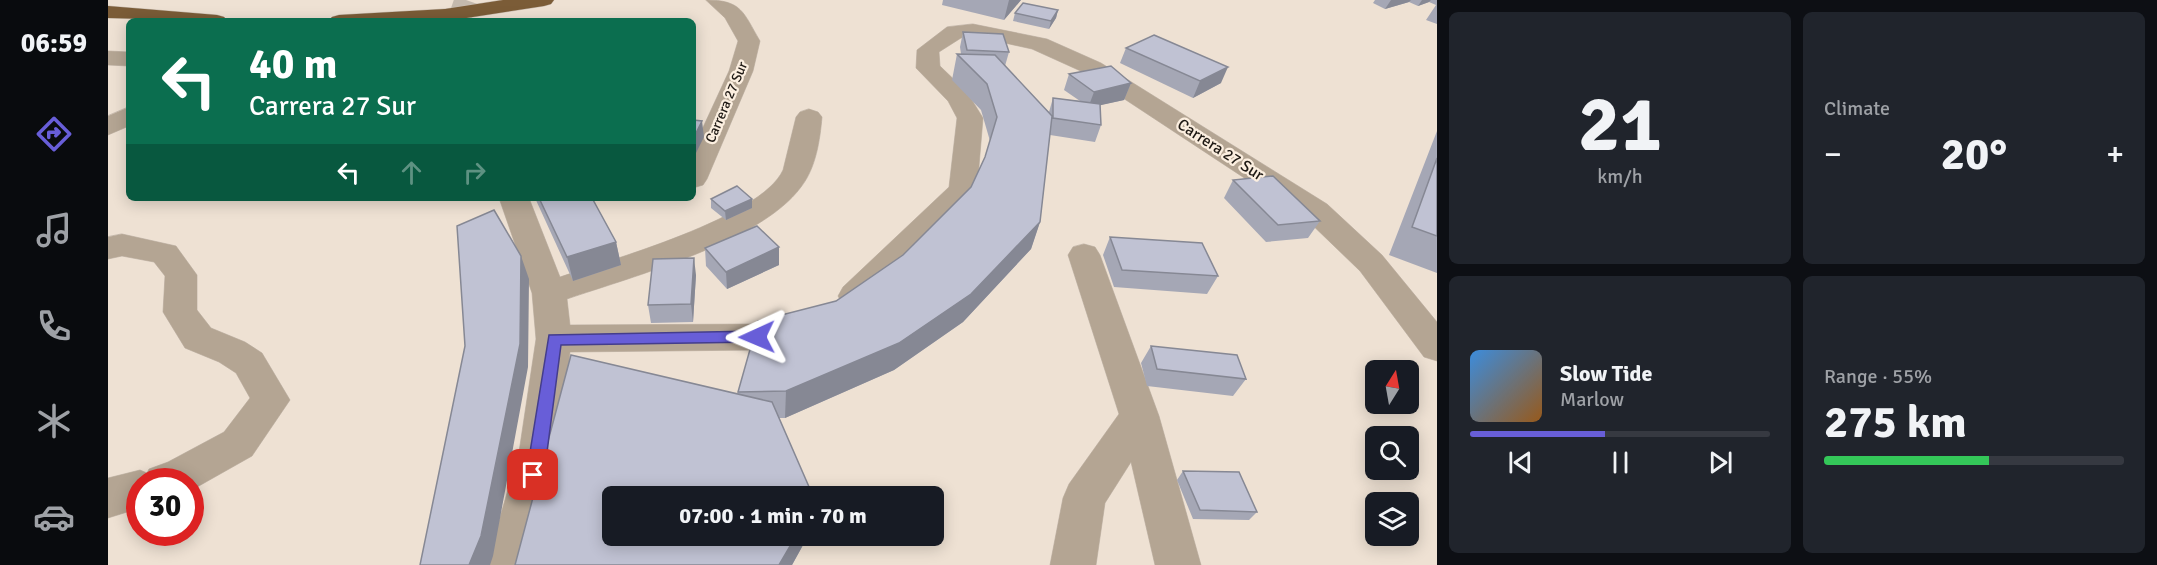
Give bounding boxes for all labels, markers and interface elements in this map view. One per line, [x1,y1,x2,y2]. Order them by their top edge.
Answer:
text: 06:59 [21,27,87,60]
text: 40 m [249,39,338,90]
icon: left [150,42,228,120]
street label: Carrera 27 Sur [702,58,752,145]
text: 21 [1578,77,1662,173]
text: Carrera 27 Sur [249,90,416,123]
text: Climate [1824,96,1890,121]
icon: directions [33,113,75,155]
street label: Carrera 27 Sur [1174,115,1267,185]
text: 20° [1941,127,2007,182]
text: − [1824,134,1842,175]
text: + [2106,134,2124,175]
icon: left [332,156,365,189]
icon: ahead [395,156,428,189]
icon: right [458,156,491,189]
text: km/h [1597,164,1643,189]
icon: music [33,209,75,251]
icon: phone [33,305,75,347]
position arrow [725,305,789,369]
north arrow [1365,360,1419,414]
map controls [1365,360,1419,546]
text: Slow Tide [1560,360,1652,387]
text: Range · 55% [1824,364,1932,389]
text: Marlow [1560,387,1624,412]
text: 275 km [1824,395,1967,450]
icon: climate [33,400,75,442]
button: search [1365,426,1419,480]
icon: previous [1504,446,1537,479]
icon: pause [1604,446,1637,479]
icon: next [1704,446,1737,479]
pin [507,449,558,500]
icon: arrive [516,458,549,491]
speed limit sign: 30 [126,468,204,546]
button: layers [1365,492,1419,546]
icon: car [33,496,75,538]
text: 07:00 · 1 min · 70 m [679,502,867,529]

